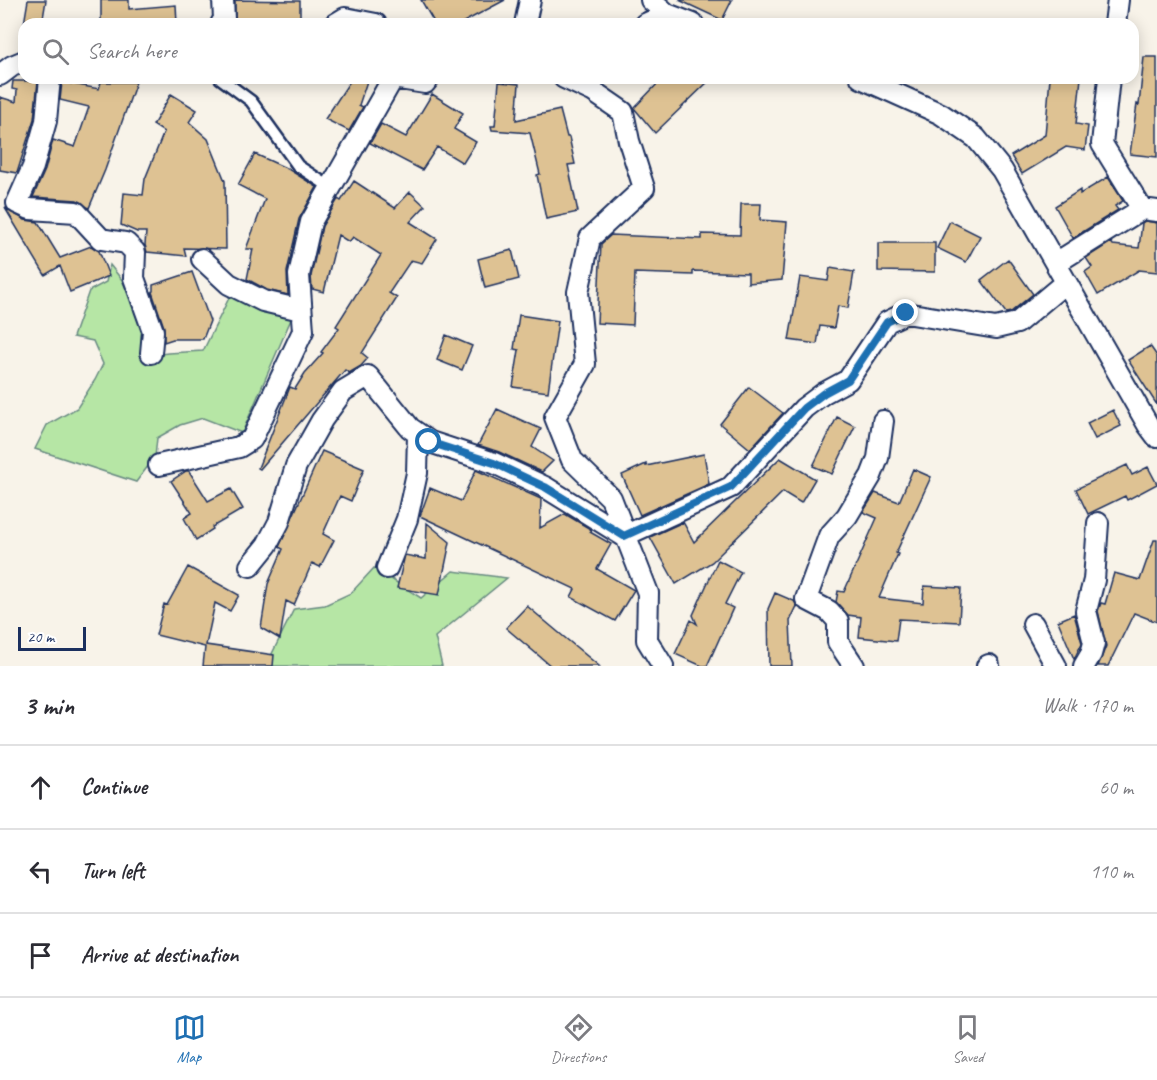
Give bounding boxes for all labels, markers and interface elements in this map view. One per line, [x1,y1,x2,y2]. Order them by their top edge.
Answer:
search box [18,18,1139,84]
icon: search [39,35,72,68]
text: Search here [87,37,177,65]
route end [892,299,918,325]
route start [415,428,441,454]
scale bar [18,624,86,652]
text: 20 m [27,627,54,647]
text: 3 min [24,689,74,722]
text: Walk · 170 m [1043,693,1133,718]
icon: ahead [24,771,57,804]
text: Continue [81,773,147,801]
text: 60 m [1099,775,1133,800]
icon: left [24,855,57,888]
text: Turn left [81,857,145,885]
text: 110 m [1090,859,1133,884]
icon: arrive [24,939,57,972]
text: Arrive at destination [81,941,238,969]
tab: Map [173,1011,206,1067]
tab: Directions [551,1011,606,1067]
tab: Saved [951,1011,984,1067]

